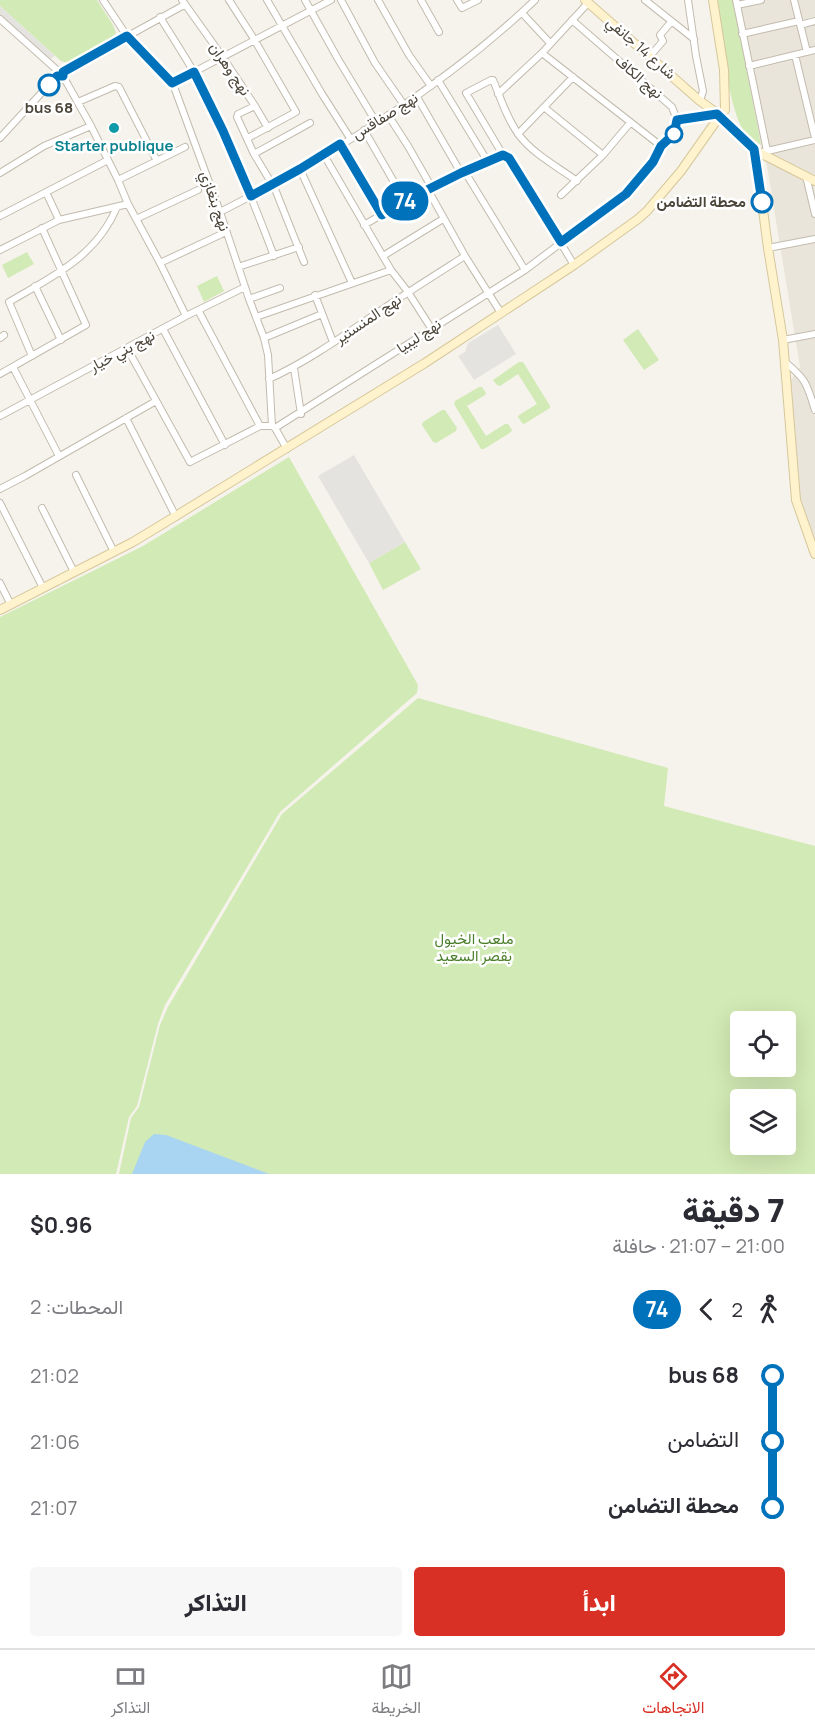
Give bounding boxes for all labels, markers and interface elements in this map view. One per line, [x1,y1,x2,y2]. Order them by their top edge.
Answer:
street label: شارع 14 جانفي [600,11,681,86]
street label: نهج وهران [204,38,256,100]
street label: نهج الكاف [610,50,668,104]
marker: bus 68 [38,74,60,96]
street label: نهج صفاقس [348,87,422,145]
place label: bus 68 [25,97,73,118]
marker: Starter publique [107,121,121,135]
unlabelled marker [665,125,683,143]
place label: Starter publique [54,135,174,156]
street label: نهج بنغازي [192,168,236,235]
line badge: 74 [378,182,432,220]
text: 74 [393,187,417,215]
place label: محطة التضامن [657,191,746,212]
marker: محطة التضامن [751,191,773,213]
street label: نهج المنستير [329,289,406,350]
street label: نهج ليبيا [392,313,446,359]
street label: نهج بني خيار [84,324,160,380]
park label: ملعب الخيول بقصر السعيد [435,928,513,966]
map controls [730,1011,796,1155]
button: locate [730,1011,796,1077]
button: layers [730,1089,796,1155]
text: 7 دقيقة [682,1187,785,1232]
text: $0.96 [30,1210,92,1240]
text: 21:00 – 21:07 · حافلة [612,1232,785,1259]
text: المحطات: 2 [30,1293,123,1320]
icon: back [690,1293,723,1326]
icon: walk [752,1293,785,1326]
text: 74 [645,1295,669,1323]
text: 2 [732,1296,743,1323]
text: bus 68 [668,1360,739,1390]
text: 21:02 [30,1362,79,1389]
text: التضامن [667,1424,739,1454]
text: 21:06 [30,1428,80,1455]
text: محطة التضامن [608,1490,739,1520]
text: 21:07 [30,1494,77,1521]
button: التذاكر [30,1567,402,1636]
button: ابدأ [414,1567,785,1636]
tab: التذاكر [111,1660,150,1722]
tab: الخريطة [371,1660,421,1722]
tab: الاتجاهات [642,1660,704,1722]

